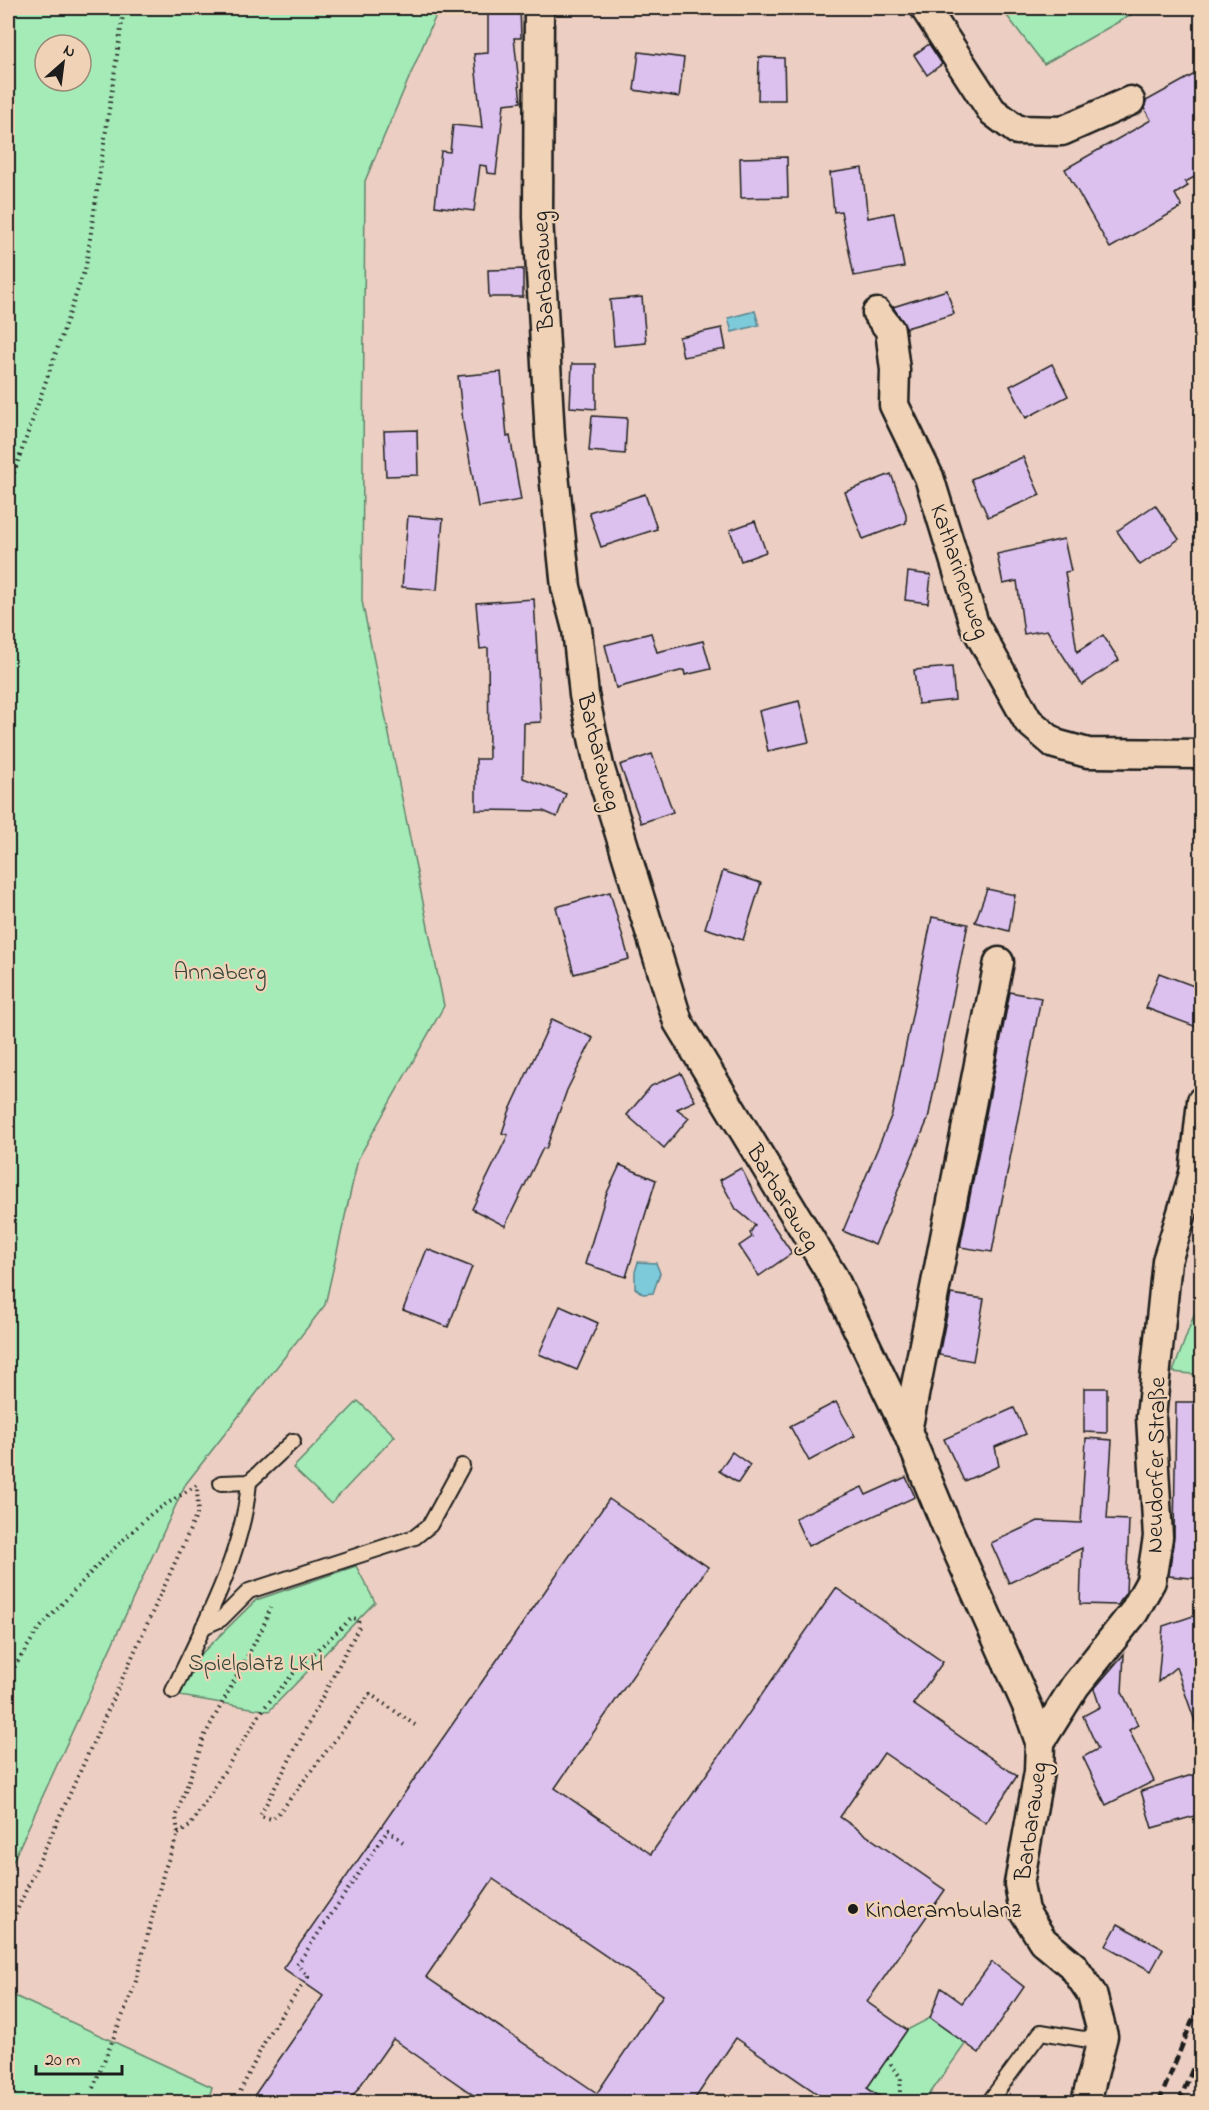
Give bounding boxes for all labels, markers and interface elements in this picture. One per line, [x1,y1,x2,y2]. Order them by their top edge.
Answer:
north arrow [33,33,93,93]
text: N [59,38,80,65]
street label: Barbaraweg [524,210,565,333]
street label: Katharinenweg [919,500,998,644]
street label: Barbaraweg [566,689,629,815]
park label: Annaberg [173,956,267,991]
street label: Barbaraweg [735,1137,828,1259]
street label: Neudorfer Straße [1138,1376,1177,1554]
park label: Spielplatz LKH [188,1647,324,1682]
street label: Barbaraweg [1007,1760,1058,1884]
place label: Kinderambulanz [865,1894,1022,1929]
marker: Kinderambulanz [846,1902,860,1916]
scale bar [36,2038,122,2076]
text: 20 m [45,2048,80,2074]

